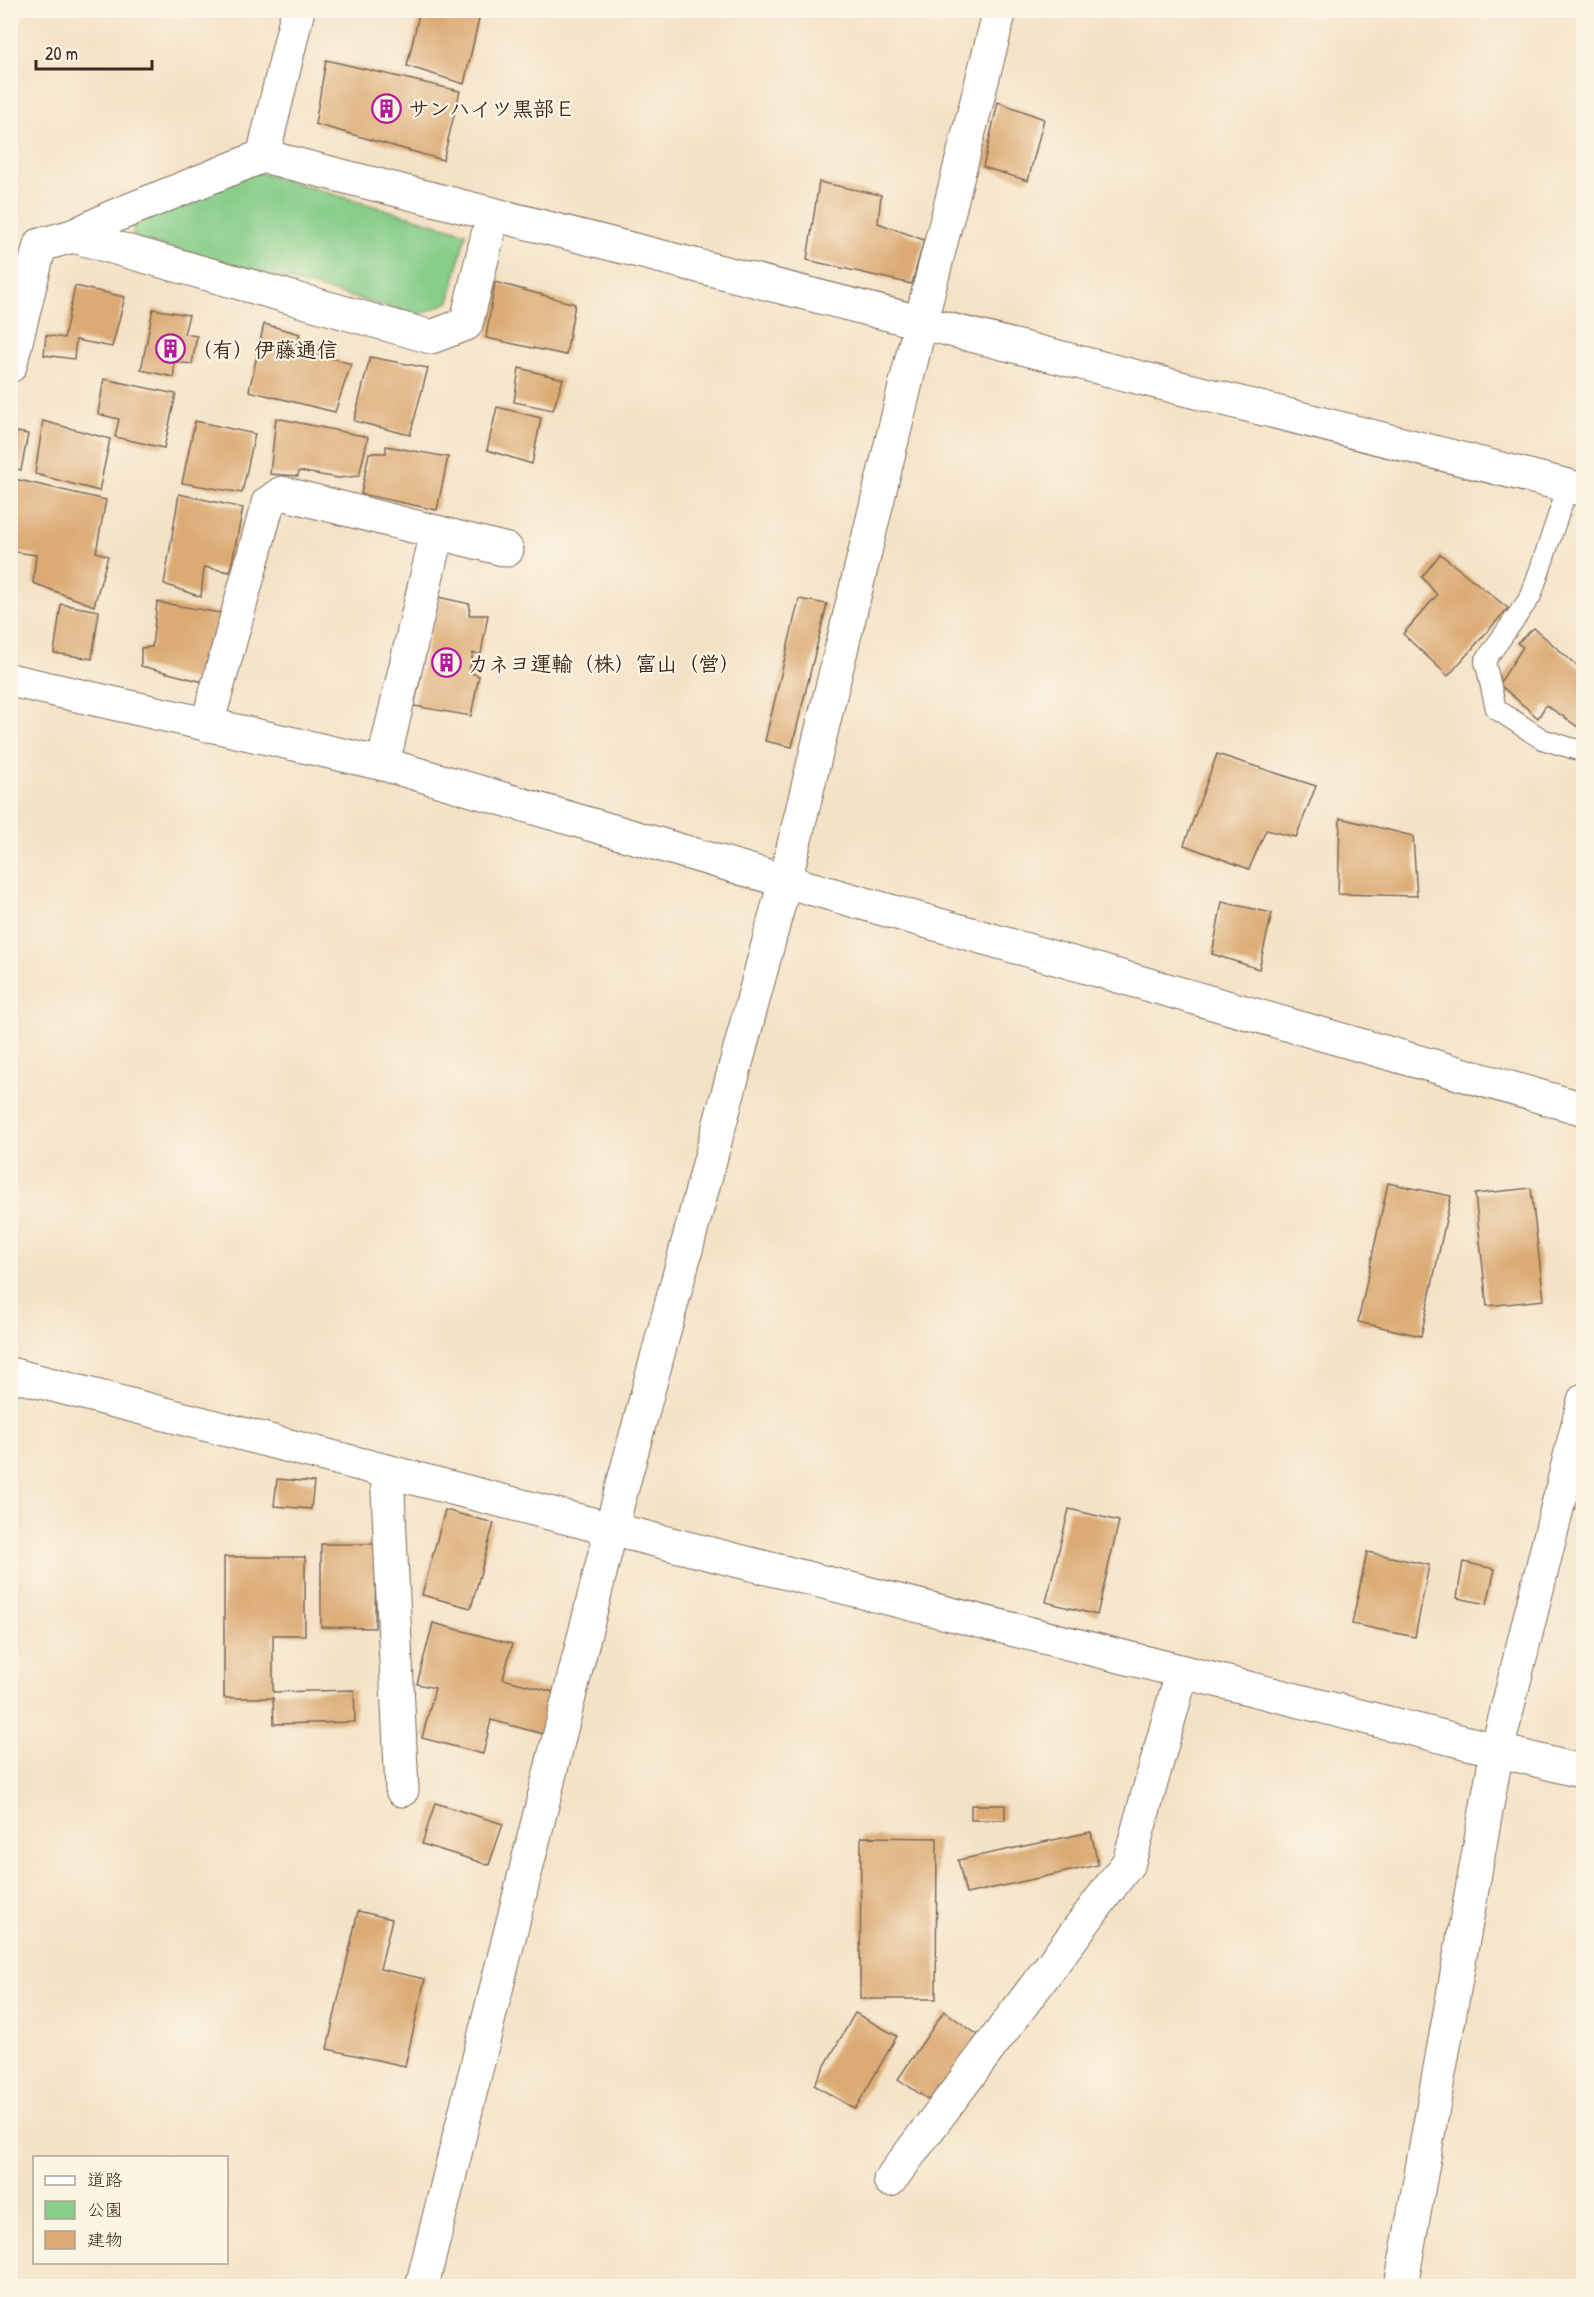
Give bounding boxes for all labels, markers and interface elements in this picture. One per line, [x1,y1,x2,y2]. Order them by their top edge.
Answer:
scale bar [36,33,152,71]
text: 20 m [45,41,78,66]
building icon: サンハイツ黒部Ｅ [371,92,403,124]
place label: サンハイツ黒部Ｅ [408,94,575,123]
building icon: （有）伊藤通信 [154,333,186,365]
place label: （有）伊藤通信 [191,335,338,364]
building icon: カネヨ運輸（株）富山（営） [431,647,463,679]
place label: カネヨ運輸（株）富山（営） [468,649,741,678]
legend [33,2156,228,2264]
text: 道路 [87,2167,123,2192]
text: 公園 [87,2197,123,2222]
text: 建物 [87,2227,123,2252]

